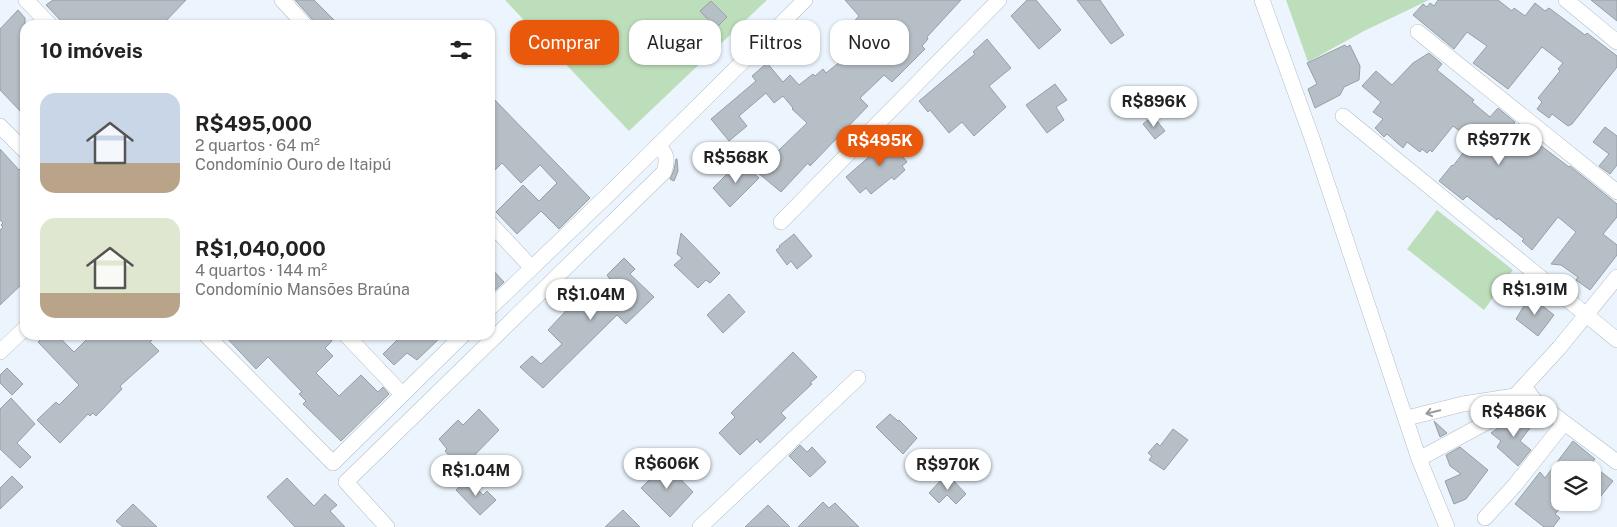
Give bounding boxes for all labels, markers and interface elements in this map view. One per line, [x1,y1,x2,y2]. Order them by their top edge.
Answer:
chip: Comprar [510,20,619,65]
chip: Alugar [629,20,721,65]
chip: Filtros [731,20,820,65]
chip: Novo [830,20,909,65]
icon: filters [447,36,475,64]
text: 10 imóveis [40,38,143,63]
pin: R$896K [1113,86,1195,128]
text: R$896K [1121,92,1187,111]
text: R$495,000 [195,111,312,136]
icon: home [80,113,140,173]
pin: R$495K [839,124,921,167]
pin: R$977K [1458,124,1540,166]
text: R$977K [1467,130,1531,149]
text: R$495K [847,131,913,150]
text: 2 quartos · 64 m² [195,136,320,155]
pin: R$568K [695,142,777,184]
text: R$568K [703,148,769,167]
text: Condomínio Ouro de Itaipú [195,155,391,174]
text: R$1,040,000 [195,236,326,261]
icon: home [80,238,140,298]
text: 4 quartos · 144 m² [195,261,327,280]
pin: R$1.91M [1489,274,1581,316]
pin: R$1.04M [545,278,637,321]
text: Condomínio Mansões Braúna [195,280,410,299]
text: R$1.91M [1502,280,1568,299]
text: R$1.04M [557,285,625,304]
pin: R$486K [1473,396,1555,438]
text: R$486K [1481,402,1547,421]
one-way arrow [1425,408,1441,417]
pin: R$606K [626,448,708,490]
pin: R$970K [907,448,989,491]
pin: R$1.04M [430,454,522,497]
text: R$606K [635,454,699,473]
text: R$970K [916,455,980,474]
text: R$1.04M [442,461,510,480]
map controls [1551,461,1601,511]
button: layers [1551,461,1601,511]

